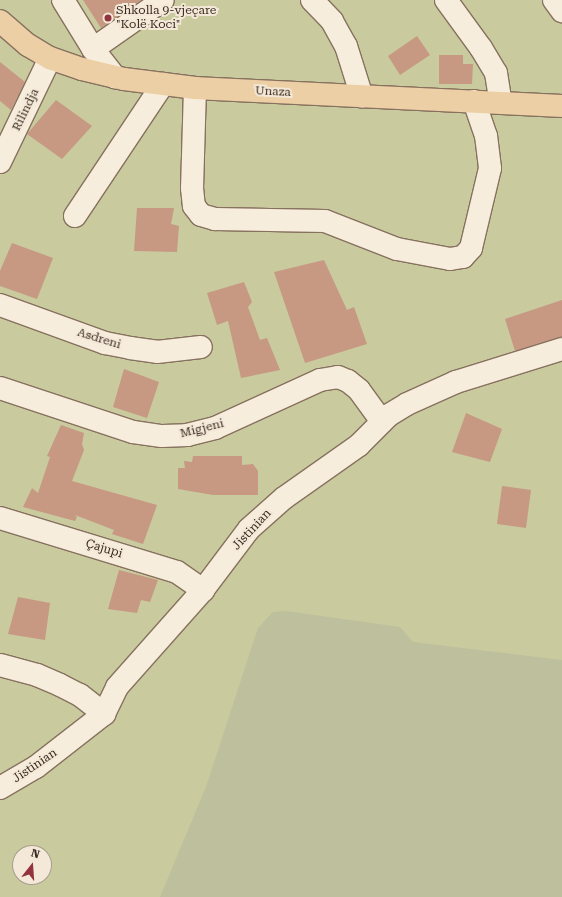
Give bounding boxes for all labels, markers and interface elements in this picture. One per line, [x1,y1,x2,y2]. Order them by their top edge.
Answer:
place label: Shkolla 9-vjeçare "Kolë Koci" [116,4,216,32]
marker: Shkolla 9-vjeçare "Kolë Koci" [103,13,113,23]
street label: Unaza [255,84,291,100]
street label: Rilindja [10,87,42,133]
street label: Asdreni [75,326,123,352]
street label: Migjeni [179,417,225,441]
street label: Jistinian [230,507,274,553]
street label: Çajupi [84,537,124,561]
street label: Jistinian [10,746,60,786]
north arrow [12,845,52,885]
text: N [29,847,41,861]

